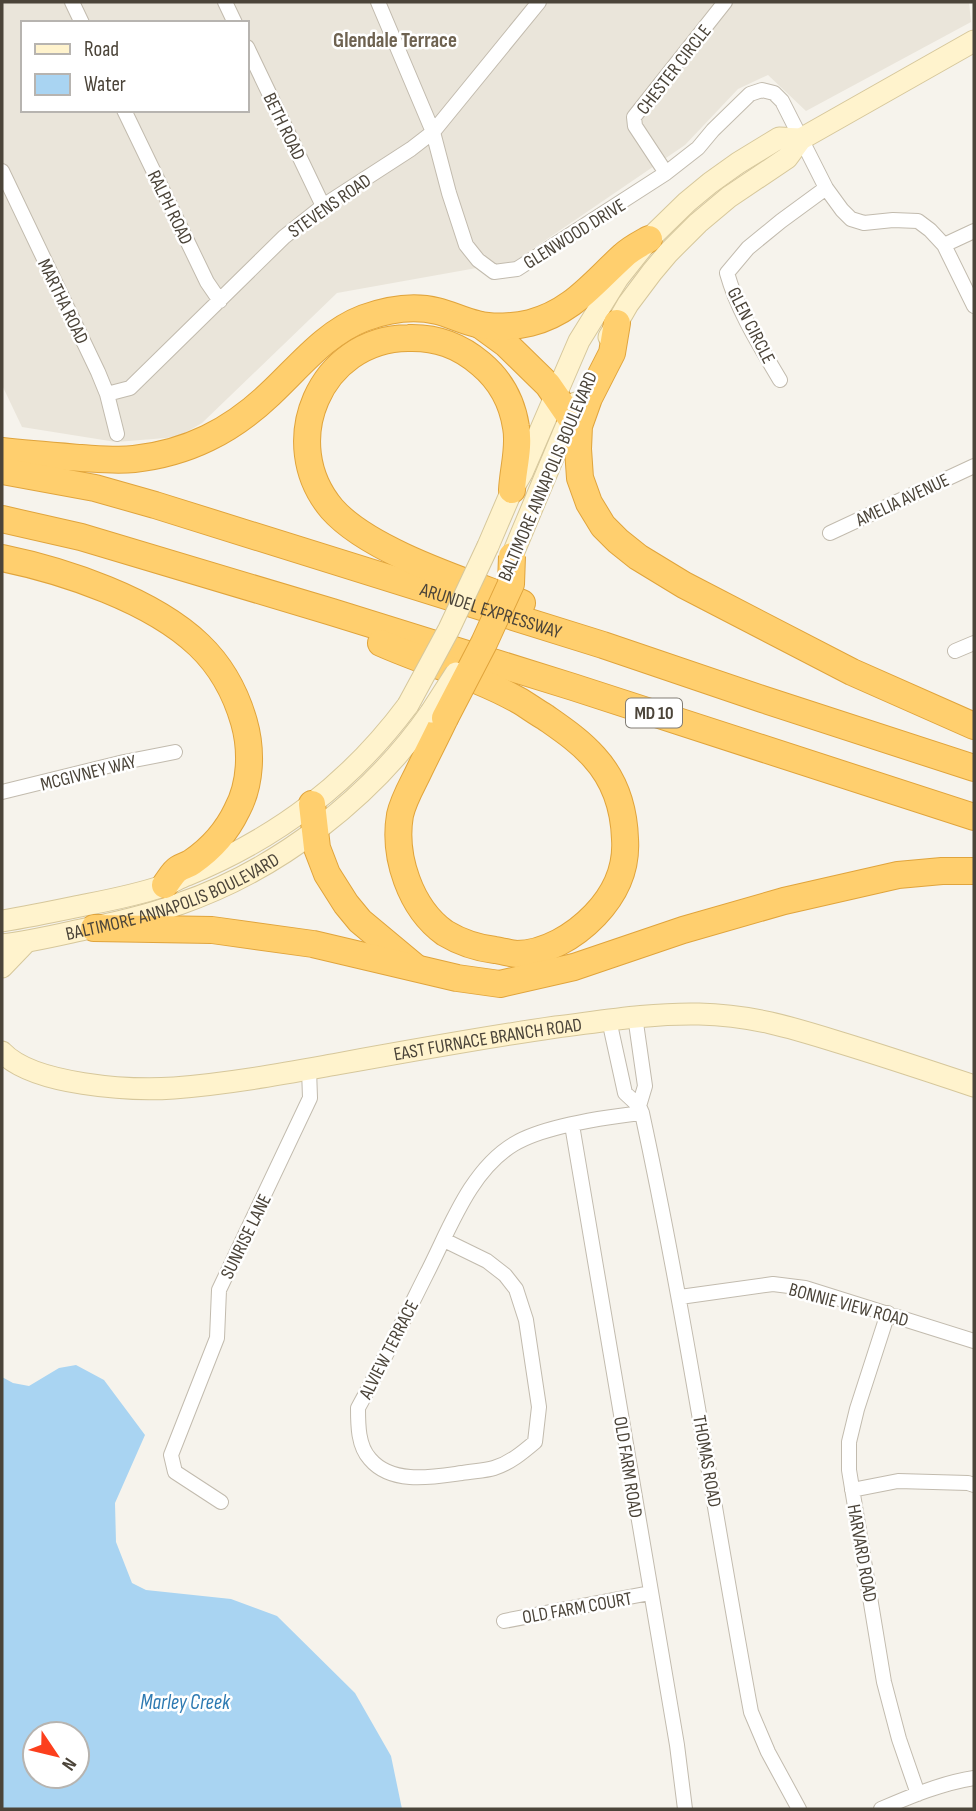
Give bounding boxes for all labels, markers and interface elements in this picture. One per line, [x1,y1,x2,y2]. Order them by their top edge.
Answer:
street label: CHESTER CIRCLE [632,20,716,119]
legend [21,21,248,112]
district label: Glendale Terrace [333,28,457,53]
text: Road [84,37,119,62]
text: Water [84,72,126,97]
street label: BETH ROAD [258,89,310,164]
street label: RALPH ROAD [142,167,197,249]
street label: STEVENS ROAD [284,169,376,243]
street label: GLENWOOD DRIVE [520,194,630,275]
street label: MARTHA ROAD [32,255,93,348]
street label: GLEN CIRCLE [722,284,780,368]
street label: BALTIMORE ANNAPOLIS BOULEVARD [494,368,603,585]
street label: AMELIA AVENUE [851,469,953,532]
street label: ARUNDEL EXPRESSWAY [416,578,564,644]
road number: MD 10 [626,698,682,728]
street label: MCGIVNEY WAY [38,750,139,796]
street label: BALTIMORE ANNAPOLIS BOULEVARD [64,848,284,946]
street label: EAST FURNACE BRANCH ROAD [392,1014,583,1067]
street label: SUNRISE LANE [216,1190,277,1283]
street label: BONNIE VIEW ROAD [786,1278,911,1332]
street label: ALVIEW TERRACE [354,1296,424,1404]
street label: THOMAS ROAD [687,1414,726,1509]
street label: OLD FARM ROAD [608,1415,647,1520]
street label: HARVARD ROAD [842,1502,881,1604]
street label: OLD FARM COURT [521,1587,634,1629]
water label: Marley Creek [140,1690,231,1715]
north arrow [21,1720,91,1790]
text: N [56,1753,81,1775]

